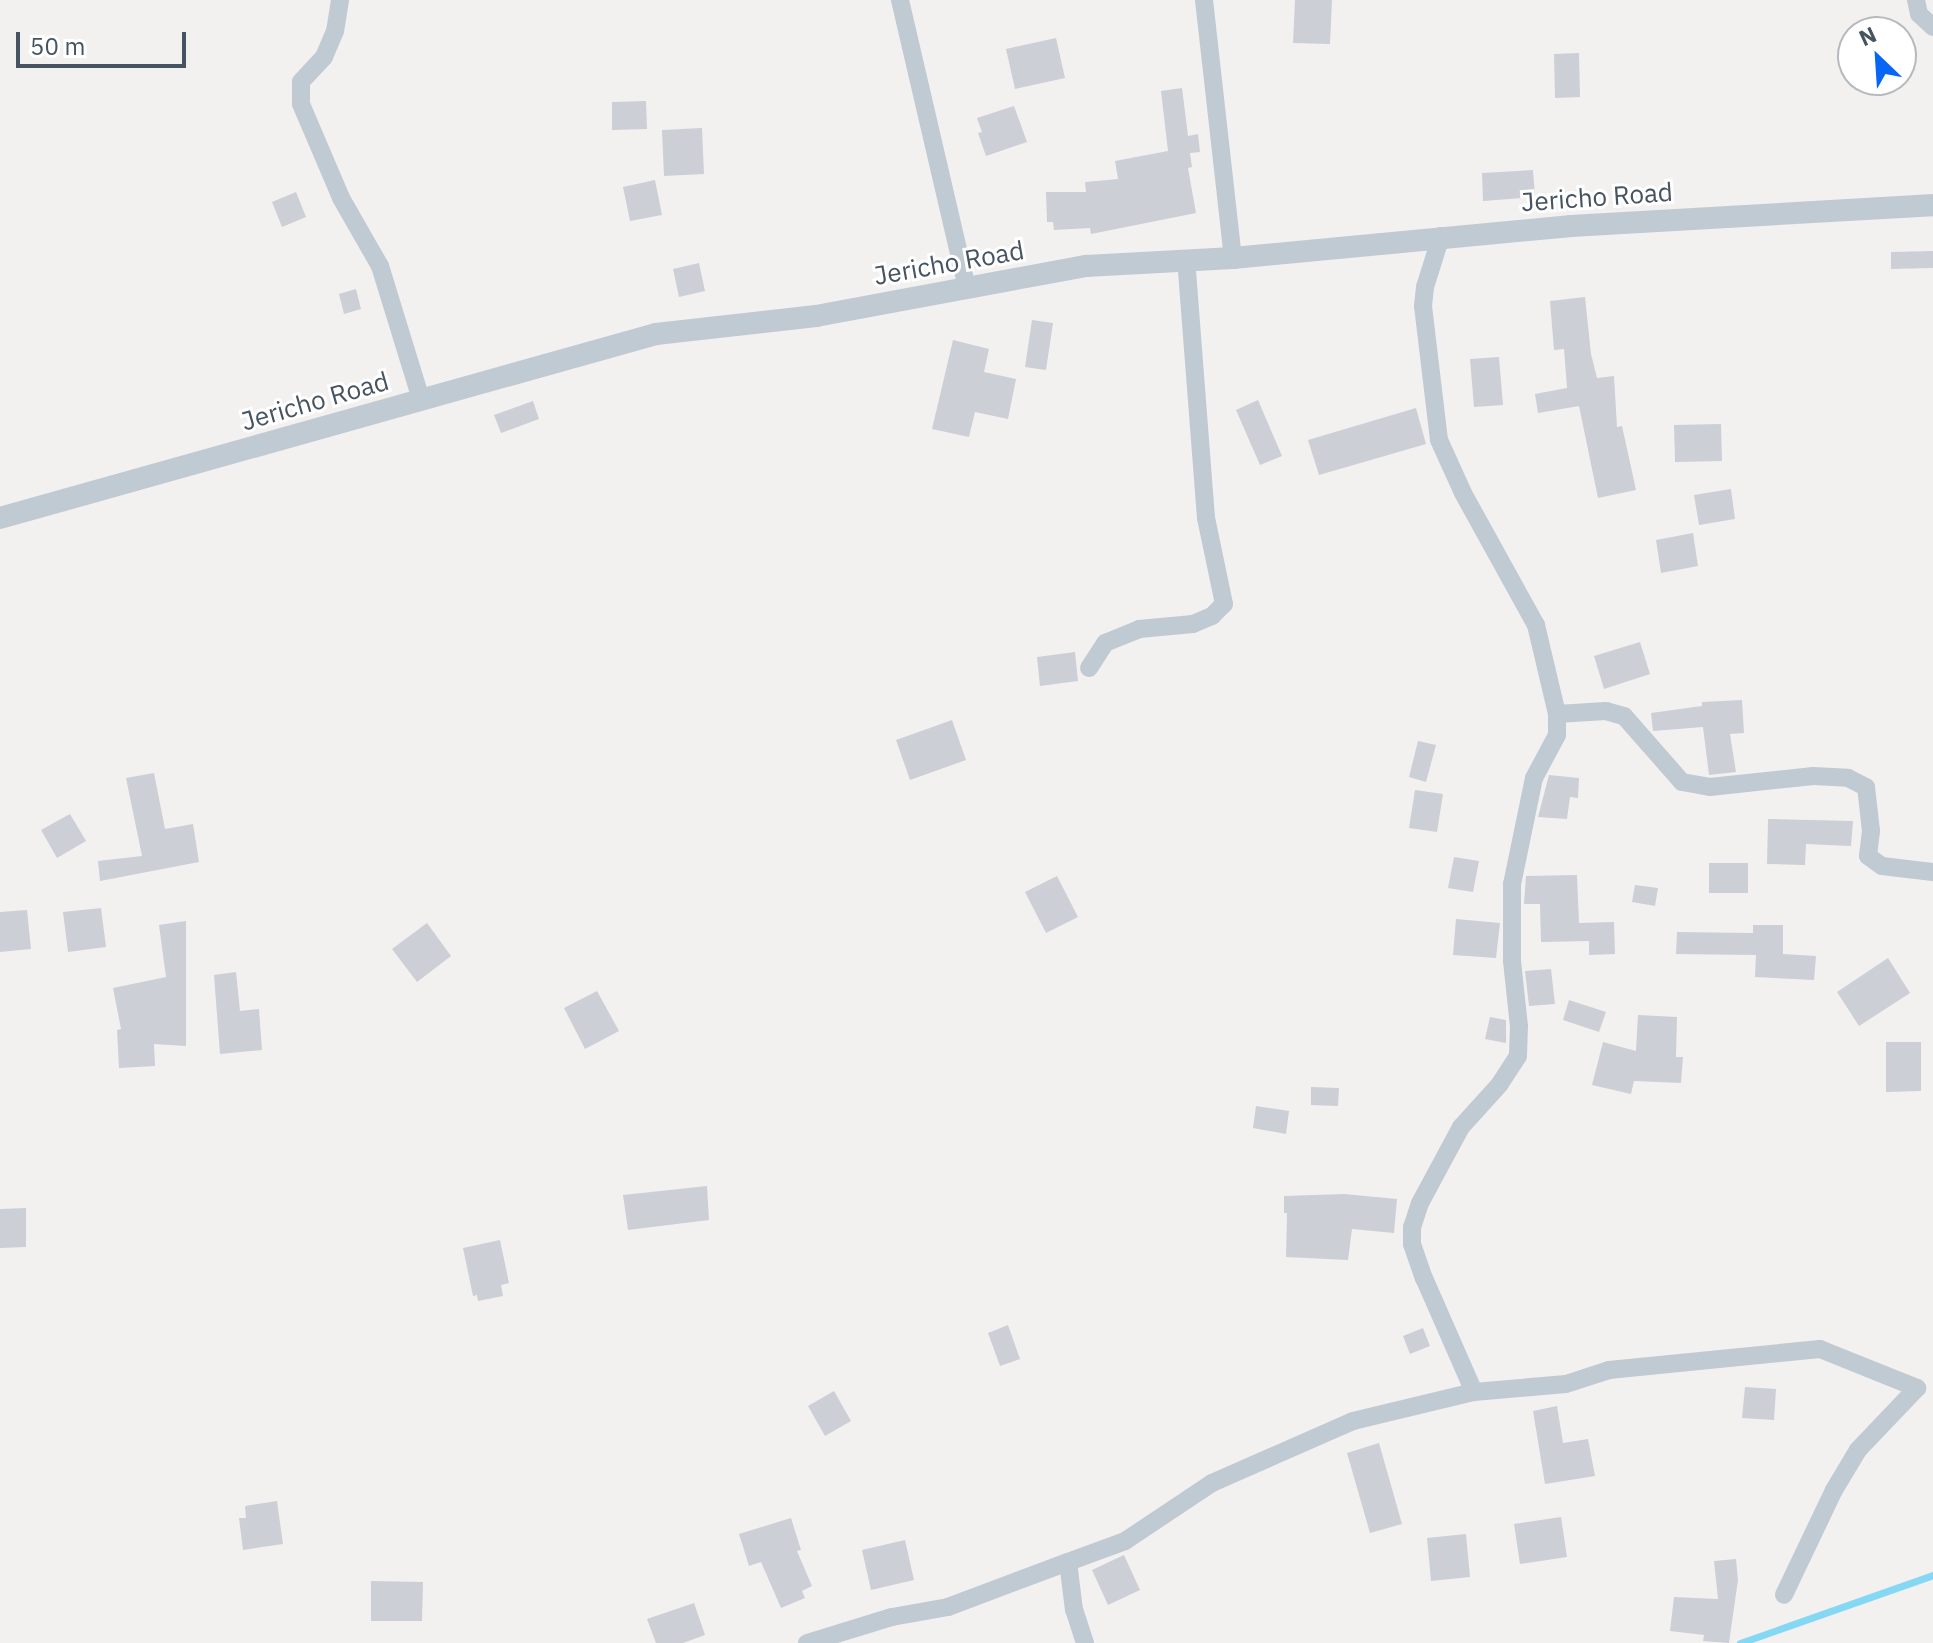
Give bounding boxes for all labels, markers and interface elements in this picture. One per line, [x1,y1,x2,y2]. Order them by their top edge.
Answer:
scale bar [20,16,190,66]
north arrow [1837,16,1917,96]
text: N [1854,19,1881,52]
text: 50 m [30,30,85,62]
street label: Jericho Road [1520,176,1674,218]
street label: Jericho Road [871,234,1027,292]
street label: Jericho Road [238,365,392,437]

